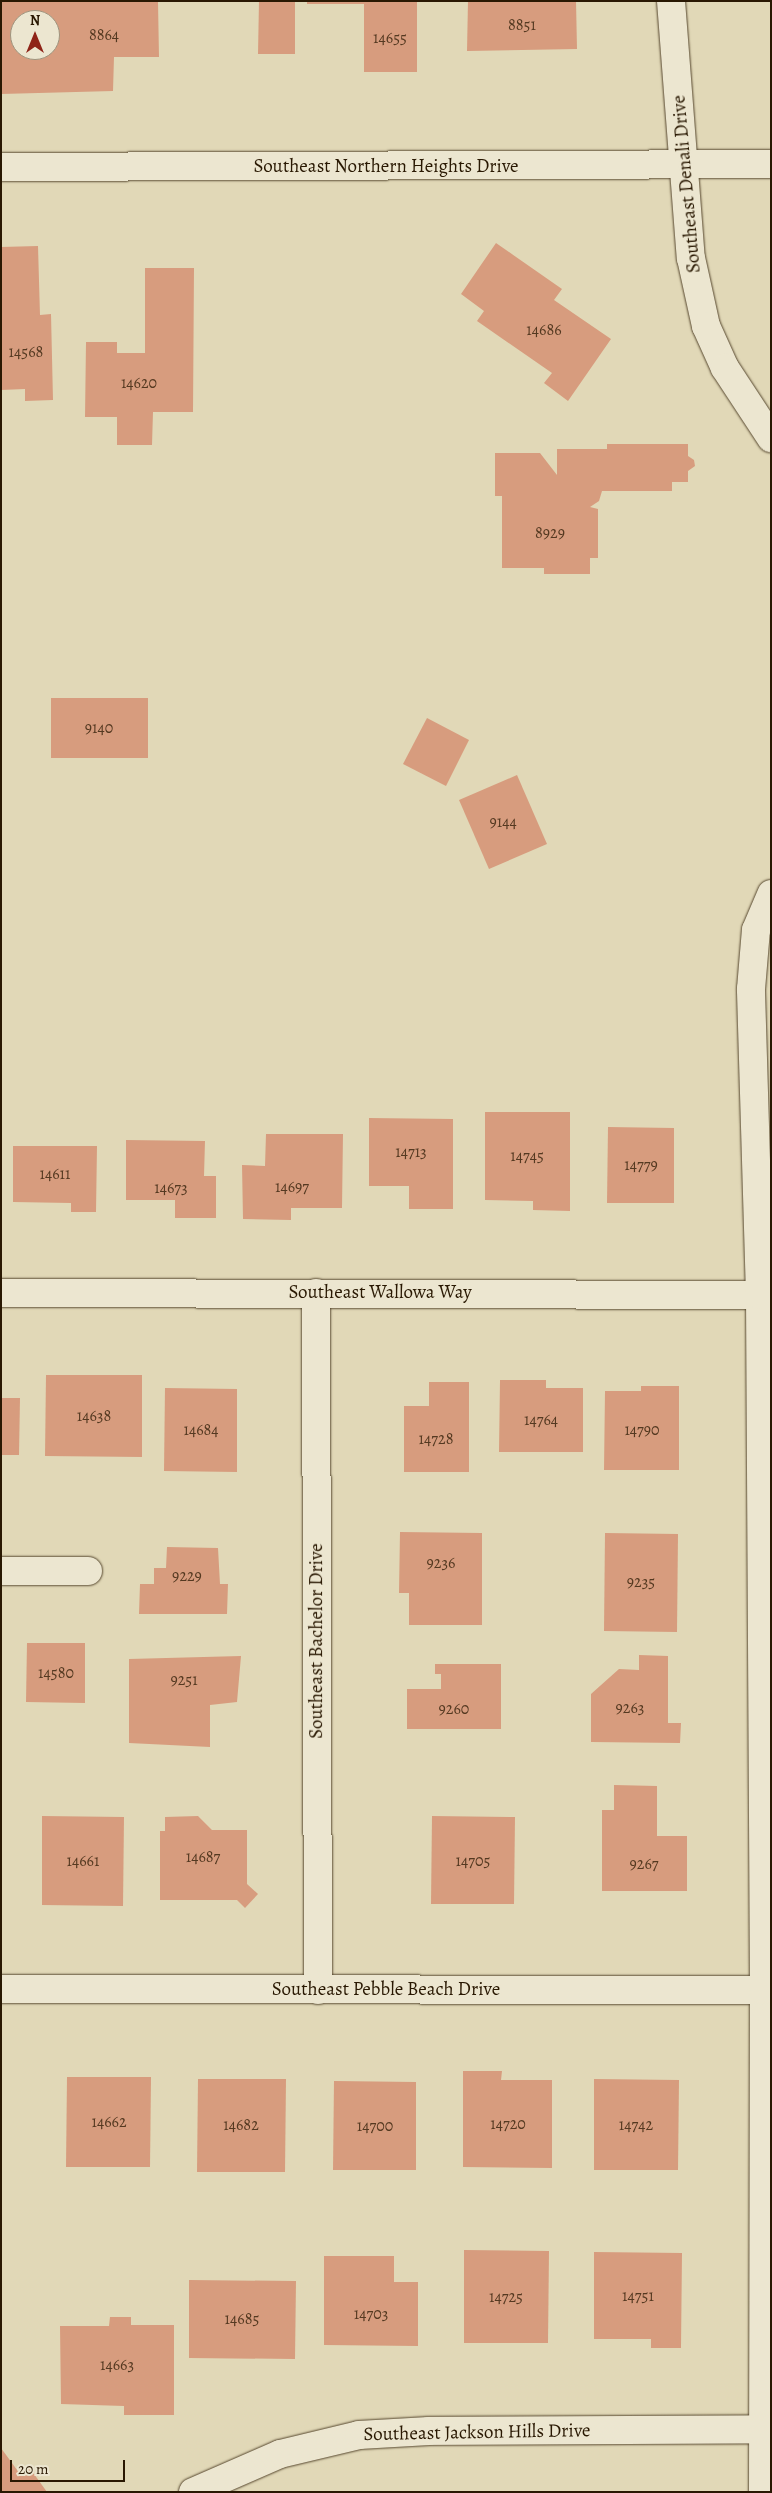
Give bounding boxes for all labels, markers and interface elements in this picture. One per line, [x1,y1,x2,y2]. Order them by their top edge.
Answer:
north arrow [10,10,60,60]
text: N [30,11,40,30]
house number: 8851 [508,15,536,35]
house number: 8864 [89,25,119,45]
house number: 14655 [373,28,407,48]
street label: Southeast Denali Drive [668,94,706,274]
street label: Southeast Northern Heights Drive [253,156,519,178]
house number: 14686 [526,320,562,340]
house number: 14568 [9,342,43,362]
house number: 14620 [121,373,157,393]
house number: 8929 [535,523,565,543]
house number: 9140 [85,718,113,738]
house number: 9144 [489,812,517,832]
house number: 14713 [395,1142,427,1162]
house number: 14745 [510,1146,544,1166]
house number: 14779 [624,1155,658,1175]
house number: 14611 [39,1164,71,1184]
house number: 14697 [275,1177,309,1197]
house number: 14673 [154,1178,188,1198]
street label: Southeast Wallowa Way [288,1282,472,1304]
house number: 14638 [77,1406,111,1426]
house number: 14764 [524,1410,558,1430]
house number: 14684 [183,1420,219,1440]
house number: 14790 [624,1420,660,1440]
house number: 14728 [419,1429,453,1449]
street label: Southeast Bachelor Drive [306,1543,328,1739]
house number: 9236 [427,1553,455,1573]
house number: 9229 [172,1566,202,1586]
house number: 9235 [627,1572,655,1592]
house number: 14580 [38,1663,74,1683]
house number: 9251 [170,1670,198,1690]
house number: 9263 [616,1698,644,1718]
house number: 9260 [439,1699,469,1719]
house number: 14687 [186,1847,220,1867]
house number: 14661 [67,1851,99,1871]
house number: 14705 [456,1851,490,1871]
house number: 9267 [630,1854,658,1874]
street label: Southeast Pebble Beach Drive [272,1979,500,2001]
house number: 14662 [91,2112,127,2132]
house number: 14720 [490,2114,526,2134]
house number: 14682 [223,2115,259,2135]
house number: 14742 [619,2115,653,2135]
house number: 14700 [357,2116,393,2136]
house number: 14751 [622,2286,654,2306]
house number: 14725 [489,2287,523,2307]
house number: 14703 [354,2304,388,2324]
house number: 14685 [225,2309,259,2329]
house number: 14663 [100,2355,134,2375]
street label: Southeast Jackson Hills Drive [363,2420,591,2446]
scale bar [12,2450,128,2482]
text: 20 m [18,2459,49,2479]

